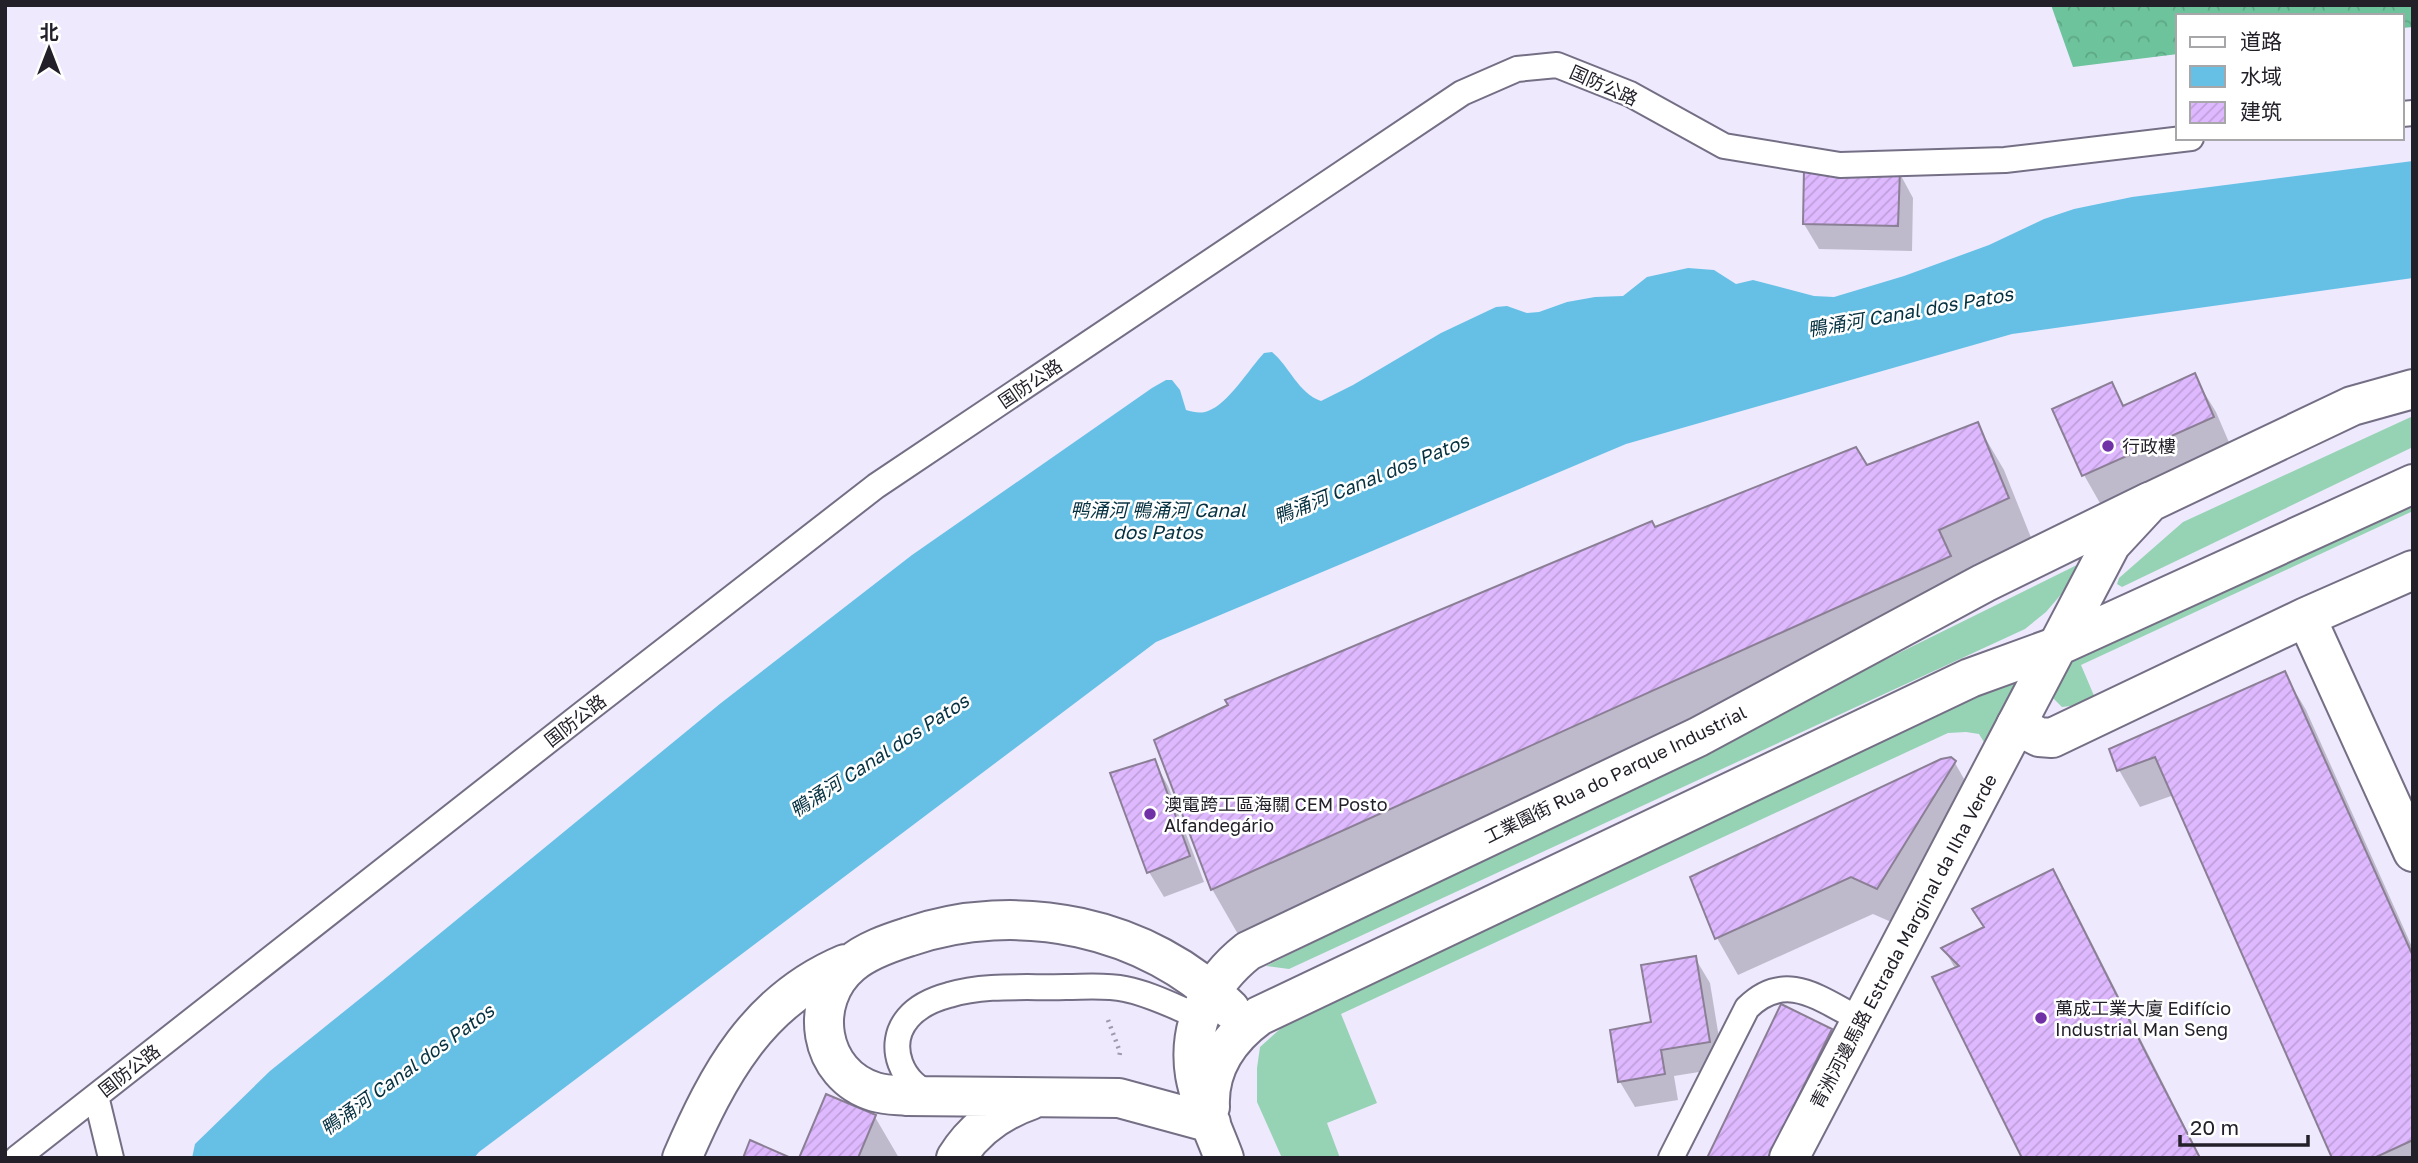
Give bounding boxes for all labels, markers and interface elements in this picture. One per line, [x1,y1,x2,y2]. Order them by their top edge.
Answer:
north arrow [14,14,84,84]
legend [2176,14,2404,140]
text: 北 [39,20,59,43]
text: 道路 [2240,28,2282,54]
street label: 国防公路 [1567,60,1641,110]
text: 水域 [2240,63,2282,89]
text: 建筑 [2240,98,2282,124]
water label: 鴨涌河 Canal dos Patos [1805,281,2016,340]
street label: 国防公路 [994,354,1066,412]
water label: 鴨涌河 Canal dos Patos [1270,428,1473,528]
place label: 行政樓 [2122,435,2176,457]
marker: 行政樓 [2100,438,2116,454]
water label: 鸭涌河 鴨涌河 Canal dos Patos [1070,498,1247,543]
water label: 鴨涌河 Canal dos Patos [785,688,973,821]
street label: 国防公路 [540,689,610,751]
street label: 工業園街 Rua do Parque Industrial [1480,701,1750,847]
street label: 青洲河邊馬路 Estrada Marginal da Ilha Verde [1805,770,2001,1112]
place label: 澳電跨工區海關 CEM Posto Alfandegário [1164,793,1388,836]
marker: 澳電跨工區海關 CEM Posto Alfandegário [1142,806,1158,822]
place label: 萬成工業大廈 Edifício Industrial Man Seng [2055,997,2231,1040]
water label: 鴨涌河 Canal dos Patos [316,998,499,1140]
marker: 萬成工業大廈 Edifício Industrial Man Seng [2033,1010,2049,1026]
street label: 国防公路 [94,1039,164,1101]
scale bar [2180,1104,2308,1148]
text: 20 m [2190,1114,2239,1140]

